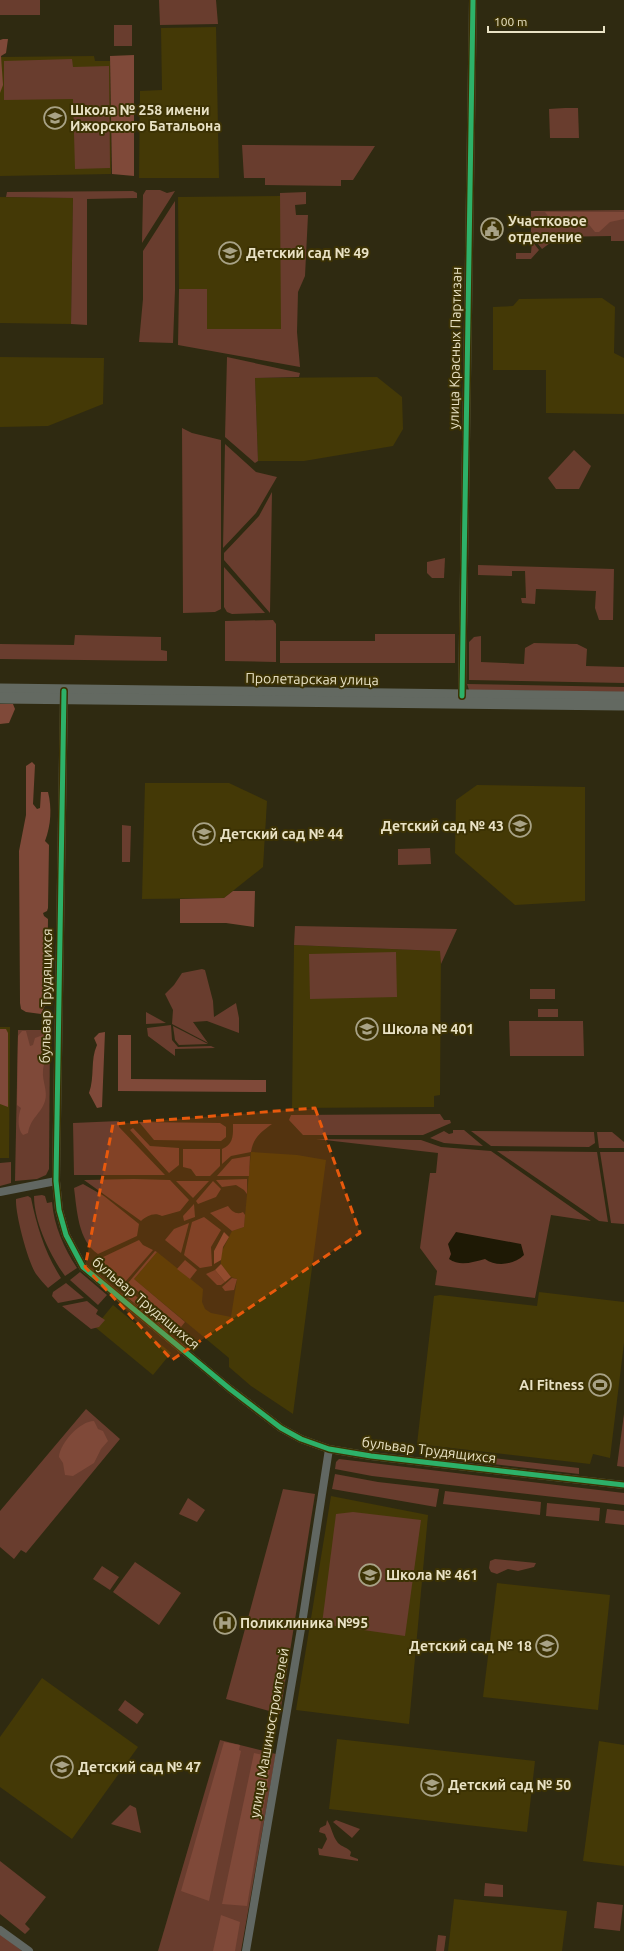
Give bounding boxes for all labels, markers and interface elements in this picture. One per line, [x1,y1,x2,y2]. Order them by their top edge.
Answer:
scale bar [488,8,604,34]
text: 100 m [494,15,527,28]
place label: Школа № 258 имени Ижорского Батальона [70,102,221,134]
school or university icon: Школа № 258 имени Ижорского Батальона [42,105,68,131]
place label: Участковое отделение [508,213,587,245]
public building icon: Участковое отделение [479,216,505,242]
school or university icon: Детский сад № 49 [217,240,243,266]
place label: Детский сад № 49 [246,245,369,261]
street label: улица Красных Партизан [446,267,464,429]
street label: Пролетарская улица [245,670,379,688]
school or university icon: Детский сад № 43 [507,813,533,839]
place label: Детский сад № 43 [381,818,504,834]
school or university icon: Детский сад № 44 [191,821,217,847]
place label: Детский сад № 44 [220,826,343,842]
street label: бульвар Трудящихся [37,928,55,1064]
school or university icon: Школа № 401 [354,1016,380,1042]
place label: Школа № 401 [382,1021,474,1037]
street label: бульвар Трудящихся [89,1253,203,1353]
sports icon: AI Fitness [587,1372,613,1398]
place label: AI Fitness [519,1377,584,1393]
street label: бульвар Трудящихся [361,1434,497,1466]
school or university icon: Школа № 461 [357,1562,383,1588]
place label: Школа № 461 [386,1567,478,1583]
hospital icon: Поликлиника №95 [212,1610,238,1636]
place label: Поликлиника №95 [240,1615,368,1631]
school or university icon: Детский сад № 18 [534,1633,560,1659]
place label: Детский сад № 18 [409,1638,532,1654]
street label: улица Машиностроителей [246,1647,292,1819]
school or university icon: Детский сад № 47 [49,1754,75,1780]
place label: Детский сад № 47 [78,1759,201,1775]
school or university icon: Детский сад № 50 [419,1772,445,1798]
place label: Детский сад № 50 [448,1777,571,1793]

